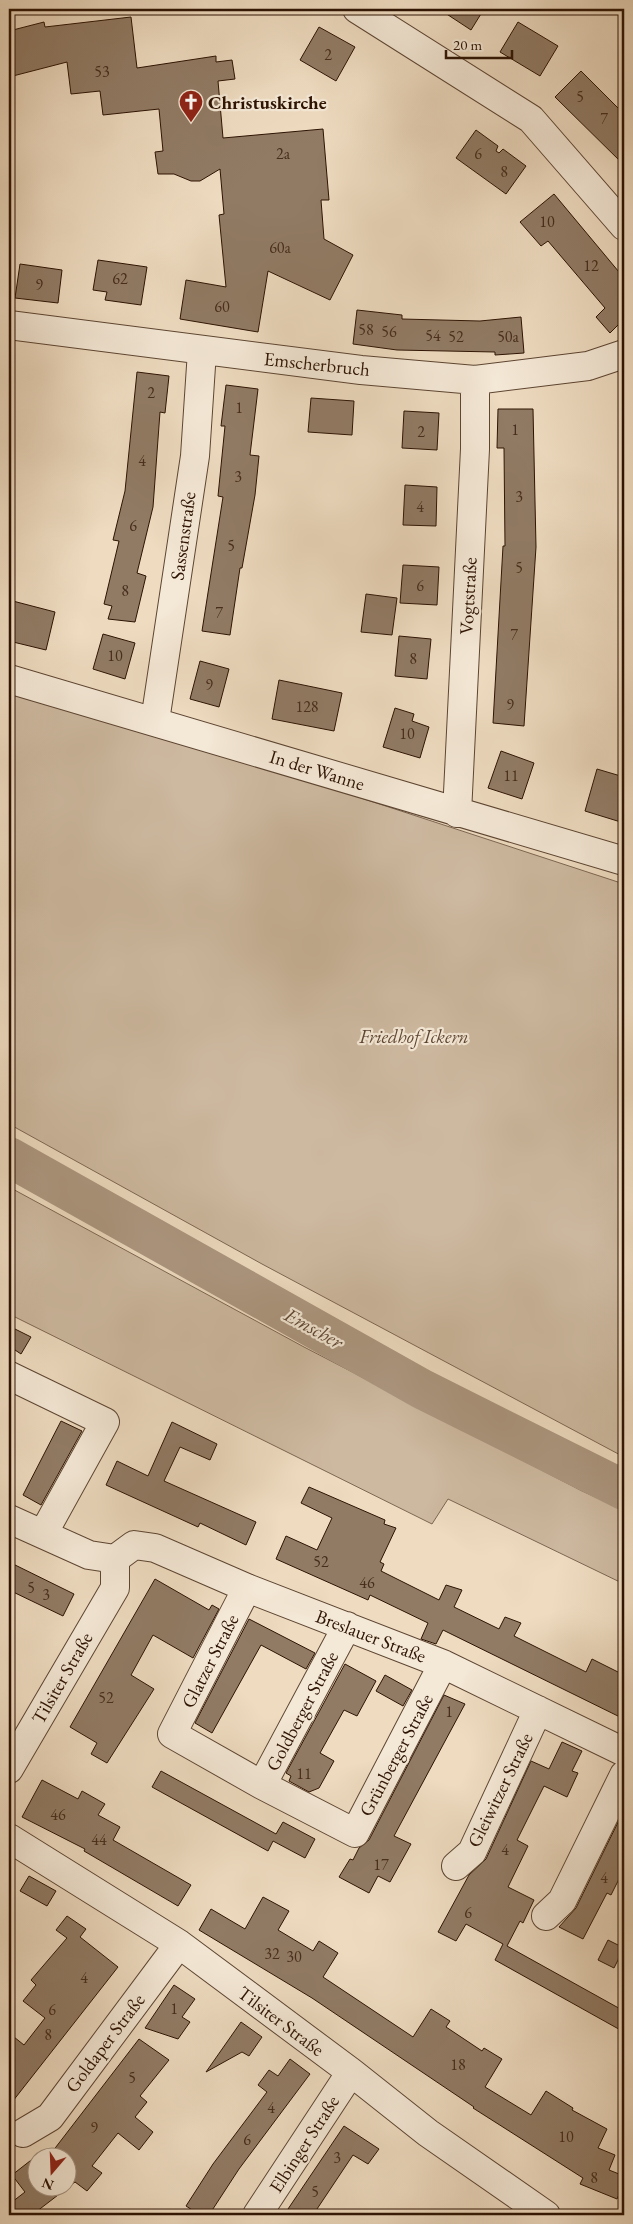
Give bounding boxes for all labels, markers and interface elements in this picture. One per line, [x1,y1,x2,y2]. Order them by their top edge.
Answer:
scale bar [446,28,512,60]
text: 20 m [453,35,482,54]
house number: 2 [324,44,332,65]
house number: 53 [94,61,110,82]
house number: 5 [576,86,584,107]
church icon: Christuskirche [178,89,204,123]
place label: Christuskirche [208,90,327,115]
house number: 7 [600,108,608,129]
house number: 2a [276,143,291,164]
house number: 6 [474,143,482,164]
house number: 8 [500,161,508,182]
house number: 10 [539,211,555,232]
house number: 60a [269,237,291,258]
house number: 12 [583,255,599,276]
house number: 62 [112,268,128,289]
house number: 9 [35,274,43,295]
house number: 60 [214,296,230,317]
house number: 58 [358,319,374,340]
house number: 56 [381,321,397,342]
house number: 54 [425,325,441,346]
house number: 52 [448,326,464,347]
house number: 50a [497,326,519,347]
street label: Emscherbruch [263,346,372,382]
house number: 2 [147,382,155,403]
house number: 1 [235,397,243,418]
house number: 1 [511,419,519,440]
house number: 2 [417,421,425,442]
house number: 4 [138,450,146,471]
house number: 3 [234,466,242,487]
house number: 3 [515,486,523,507]
street label: Sassenstraße [164,490,202,582]
house number: 4 [416,496,424,517]
house number: 6 [129,515,137,536]
house number: 5 [227,535,235,556]
street label: Vogtstraße [453,557,483,635]
house number: 5 [515,557,523,578]
house number: 6 [416,575,424,596]
house number: 8 [121,580,129,601]
house number: 7 [215,602,223,623]
house number: 7 [510,624,518,645]
house number: 10 [107,645,123,666]
house number: 8 [409,648,417,669]
house number: 9 [205,674,213,695]
house number: 9 [506,694,514,715]
house number: 128 [295,696,319,717]
house number: 10 [399,723,415,744]
street label: In der Wanne [266,744,368,796]
house number: 11 [503,765,519,786]
park label: Friedhof Ickern [358,1024,469,1049]
water label: Emscher [279,1301,349,1355]
house number: 52 [313,1551,329,1572]
house number: 46 [359,1572,375,1593]
house number: 5 [27,1577,35,1598]
house number: 3 [42,1584,50,1605]
street label: Breslauer Straße [312,1603,430,1669]
street label: Glatzer Straße [176,1610,244,1712]
street label: Tilsiter Straße [26,1628,98,1728]
street label: Goldberger Straße [260,1647,344,1775]
house number: 52 [98,1687,114,1708]
street label: Grünberger Straße [353,1689,439,1821]
house number: 1 [445,1701,453,1722]
street label: Gleiwitzer Straße [461,1729,539,1851]
house number: 11 [296,1763,312,1784]
house number: 46 [50,1804,66,1825]
house number: 44 [91,1829,107,1850]
house number: 4 [501,1839,509,1860]
house number: 17 [373,1854,389,1875]
house number: 4 [600,1867,608,1888]
house number: 6 [464,1902,472,1923]
house number: 32 [264,1943,280,1964]
house number: 30 [286,1946,302,1967]
house number: 4 [80,1967,88,1988]
street label: Tilsiter Straße [233,1980,329,2062]
street label: Goldaper Straße [60,1988,150,2098]
house number: 1 [170,1998,178,2019]
house number: 6 [48,1999,56,2020]
house number: 8 [44,2024,52,2045]
house number: 18 [450,2054,466,2075]
house number: 5 [128,2067,136,2088]
street label: Elbinger Straße [263,2091,345,2197]
house number: 4 [267,2097,275,2118]
house number: 9 [90,2117,98,2138]
house number: 10 [558,2126,574,2147]
house number: 6 [243,2129,251,2150]
north arrow [28,2146,78,2196]
house number: 3 [333,2147,341,2168]
house number: 8 [590,2167,598,2188]
text: N [39,2174,56,2195]
house number: 5 [311,2181,319,2202]

